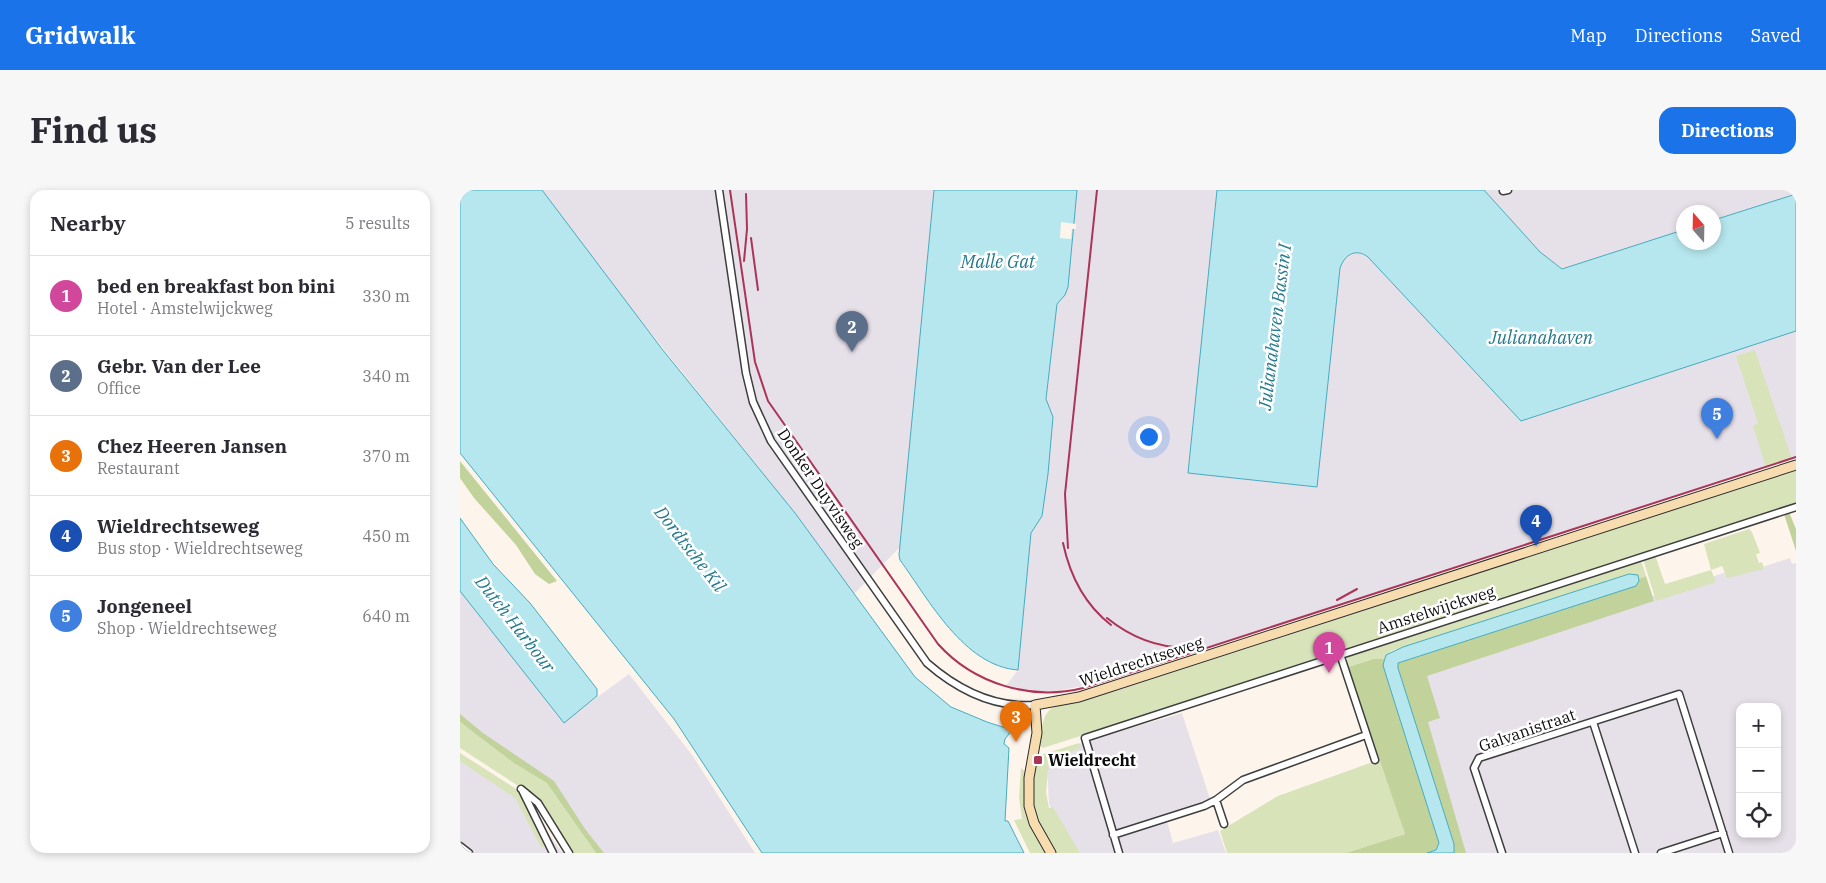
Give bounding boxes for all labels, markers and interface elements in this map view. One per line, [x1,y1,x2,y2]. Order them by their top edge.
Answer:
text: Gridwalk [25,19,135,51]
text: Map [1570,24,1607,47]
text: Directions [1635,24,1723,47]
text: Saved [1751,24,1801,47]
text: Find us [30,107,157,153]
button: Directions [1659,107,1796,154]
north arrow [1676,205,1721,250]
text: Nearby [50,209,126,237]
text: 5 results [345,213,410,233]
water label: Julianahaven Bassin I [1253,241,1296,412]
water label: Malle Gat [960,250,1036,273]
text: bed en breakfast bon bini [97,274,335,298]
text: 1 [61,286,71,306]
text: 330 m [362,286,410,306]
text: Hotel · Amstelwijckweg [97,298,273,318]
pin: 2 [836,311,868,352]
water label: Julianahaven [1488,326,1594,349]
text: Gebr. Van der Lee [97,354,261,378]
text: 2 [61,366,71,386]
text: 340 m [362,366,410,386]
text: Office [97,378,141,398]
pin: 5 [1701,398,1733,439]
street label: Donker Duyvisweg [774,424,869,552]
your location [1136,424,1162,450]
text: Chez Heeren Jansen [97,434,287,458]
text: 3 [61,446,71,466]
text: 370 m [362,446,410,466]
text: Restaurant [97,458,180,478]
water label: Dordtsche Kil [649,500,732,597]
pin: 4 [1520,505,1552,546]
text: Wieldrechtseweg [97,514,259,538]
text: 4 [61,526,71,546]
text: 450 m [362,526,410,546]
text: Bus stop · Wieldrechtseweg [97,538,303,558]
water label: Dutch Harbour [470,570,561,678]
street label: Amstelwijckweg [1375,580,1498,637]
text: Jongeneel [97,594,192,618]
text: 5 [61,606,71,626]
text: 640 m [362,606,410,626]
text: Shop · Wieldrechtseweg [97,618,277,638]
street label: Wieldrechtseweg [1077,631,1206,690]
pin: 1 [1313,632,1345,673]
pin: 3 [1000,701,1032,742]
map controls [1736,703,1781,838]
button: + [1736,703,1781,748]
street label: Galvanistraat [1476,704,1578,756]
button: − [1736,748,1781,793]
place label: Wieldrecht [1048,750,1136,770]
marker: Wieldrecht [1032,754,1044,766]
button: locate [1736,793,1781,838]

